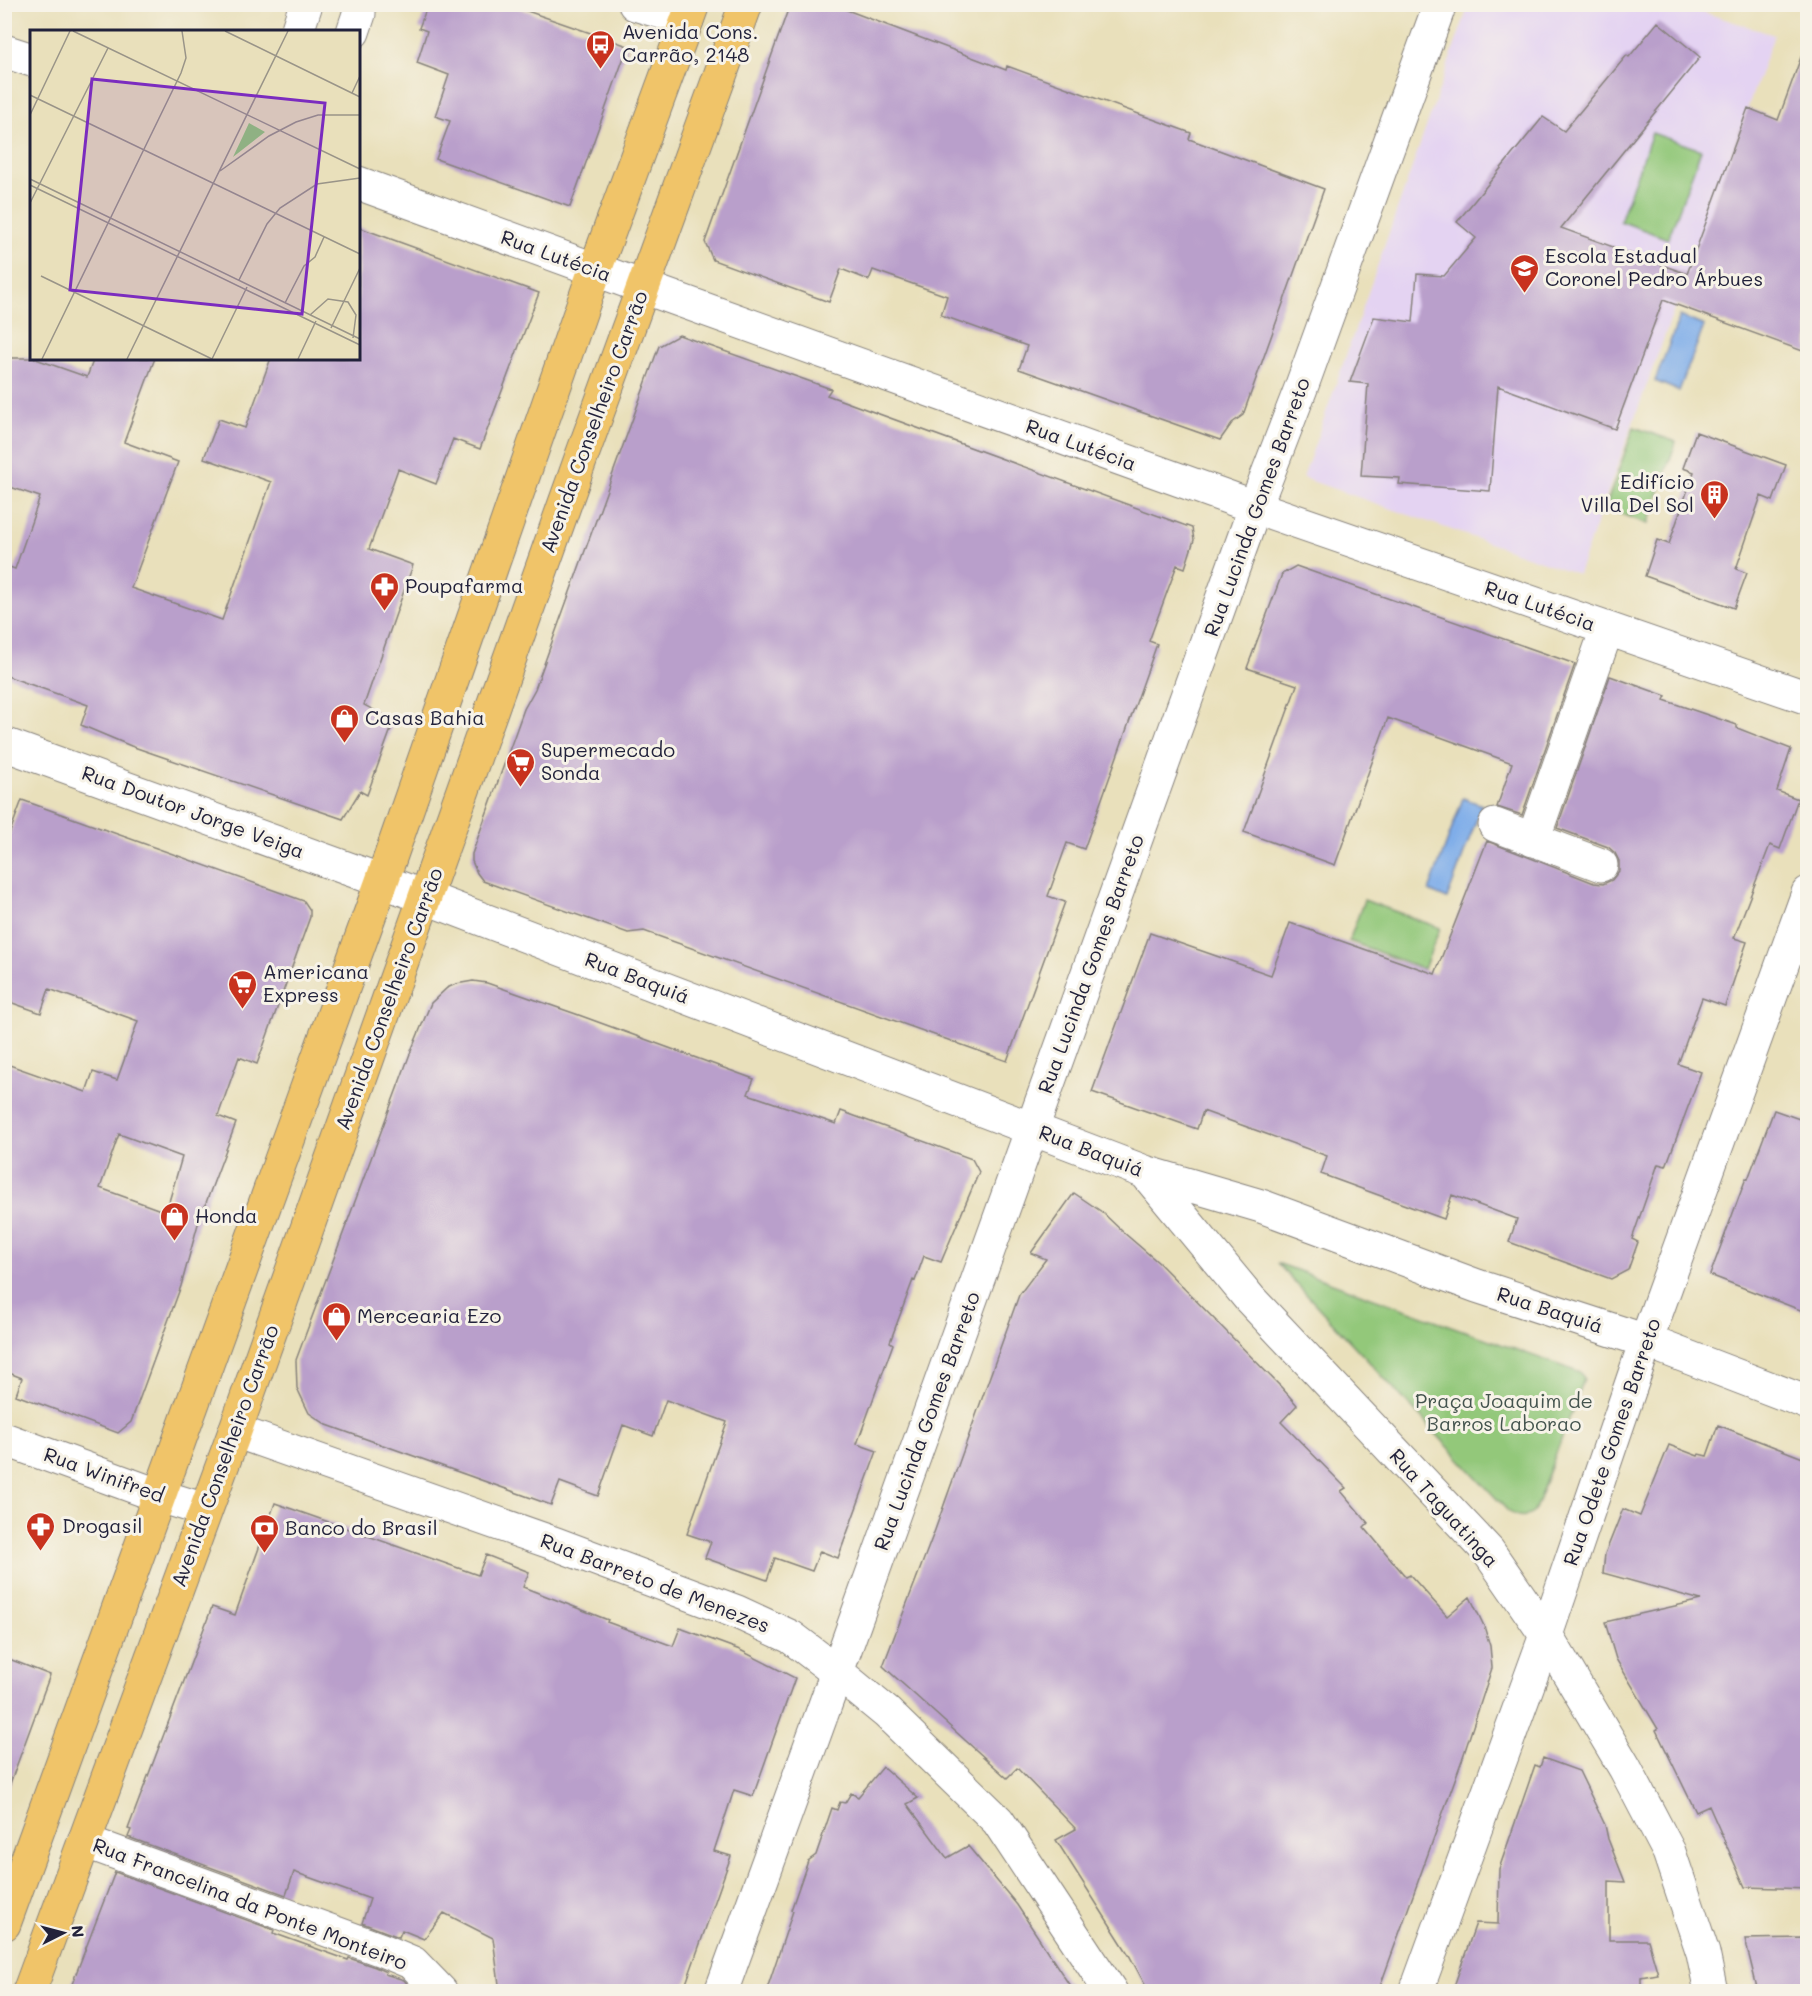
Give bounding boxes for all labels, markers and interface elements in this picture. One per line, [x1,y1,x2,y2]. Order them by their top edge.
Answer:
place label: Avenida Cons. Carrão, 2148 [622,18,758,67]
bus stop icon: Avenida Cons. Carrão, 2148 [585,28,617,70]
inset map [30,30,360,360]
street label: Rua Lutécia [498,223,615,287]
place label: Escola Estadual Coronel Pedro Árbues [1545,242,1763,291]
school or university icon: Escola Estadual Coronel Pedro Árbues [1508,252,1540,294]
street label: Avenida Conselheiro Carrão [533,287,653,556]
street label: Rua Lucinda Gomes Barreto [1197,373,1315,640]
street label: Rua Lutécia [1023,412,1140,476]
place label: Edifício Villa Del Sol [1580,468,1694,517]
building icon: Edifício Villa Del Sol [1699,478,1731,520]
pharmacy icon: Poupafarma [368,570,400,612]
place label: Poupafarma [405,572,524,598]
street label: Rua Lutécia [1481,574,1599,636]
shop icon: Casas Bahia [328,702,360,744]
place label: Casas Bahia [365,704,485,730]
place label: Supermecado Sonda [541,736,675,785]
supermarket icon: Supermecado Sonda [504,746,536,788]
street label: Rua Doutor Jorge Veiga [79,759,308,863]
street label: Rua Lucinda Gomes Barreto [1031,830,1149,1097]
street label: Avenida Conselheiro Carrão [328,864,448,1133]
street label: Rua Baquiá [581,945,693,1009]
place label: Americana Express [263,958,369,1007]
supermarket icon: Americana Express [226,968,258,1010]
street label: Rua Baquiá [1035,1118,1147,1182]
shop icon: Honda [158,1200,190,1242]
place label: Honda [195,1202,257,1228]
street label: Rua Baquiá [1494,1280,1607,1338]
street label: Rua Lucinda Gomes Barreto [867,1287,985,1554]
shop icon: Mercearia Ezo [320,1300,352,1342]
place label: Mercearia Ezo [357,1302,502,1328]
street label: Rua Odete Gomes Barreto [1556,1314,1666,1569]
street label: Avenida Conselheiro Carrão [164,1321,284,1590]
park label: Praça Joaquim de Barros Laborao [1415,1387,1593,1436]
street label: Rua Winifred [41,1440,168,1508]
street label: Rua Taguatinga [1384,1442,1505,1572]
pharmacy icon: Drogasil [25,1510,57,1552]
place label: Drogasil [62,1512,143,1538]
bank icon: Banco do Brasil [248,1512,280,1554]
place label: Banco do Brasil [285,1514,438,1540]
street label: Rua Barreto de Menezes [537,1526,774,1638]
street label: Rua Francelina da Ponte Monteiro [89,1831,411,1975]
north arrow [33,1903,93,1963]
text: N [67,1924,89,1939]

